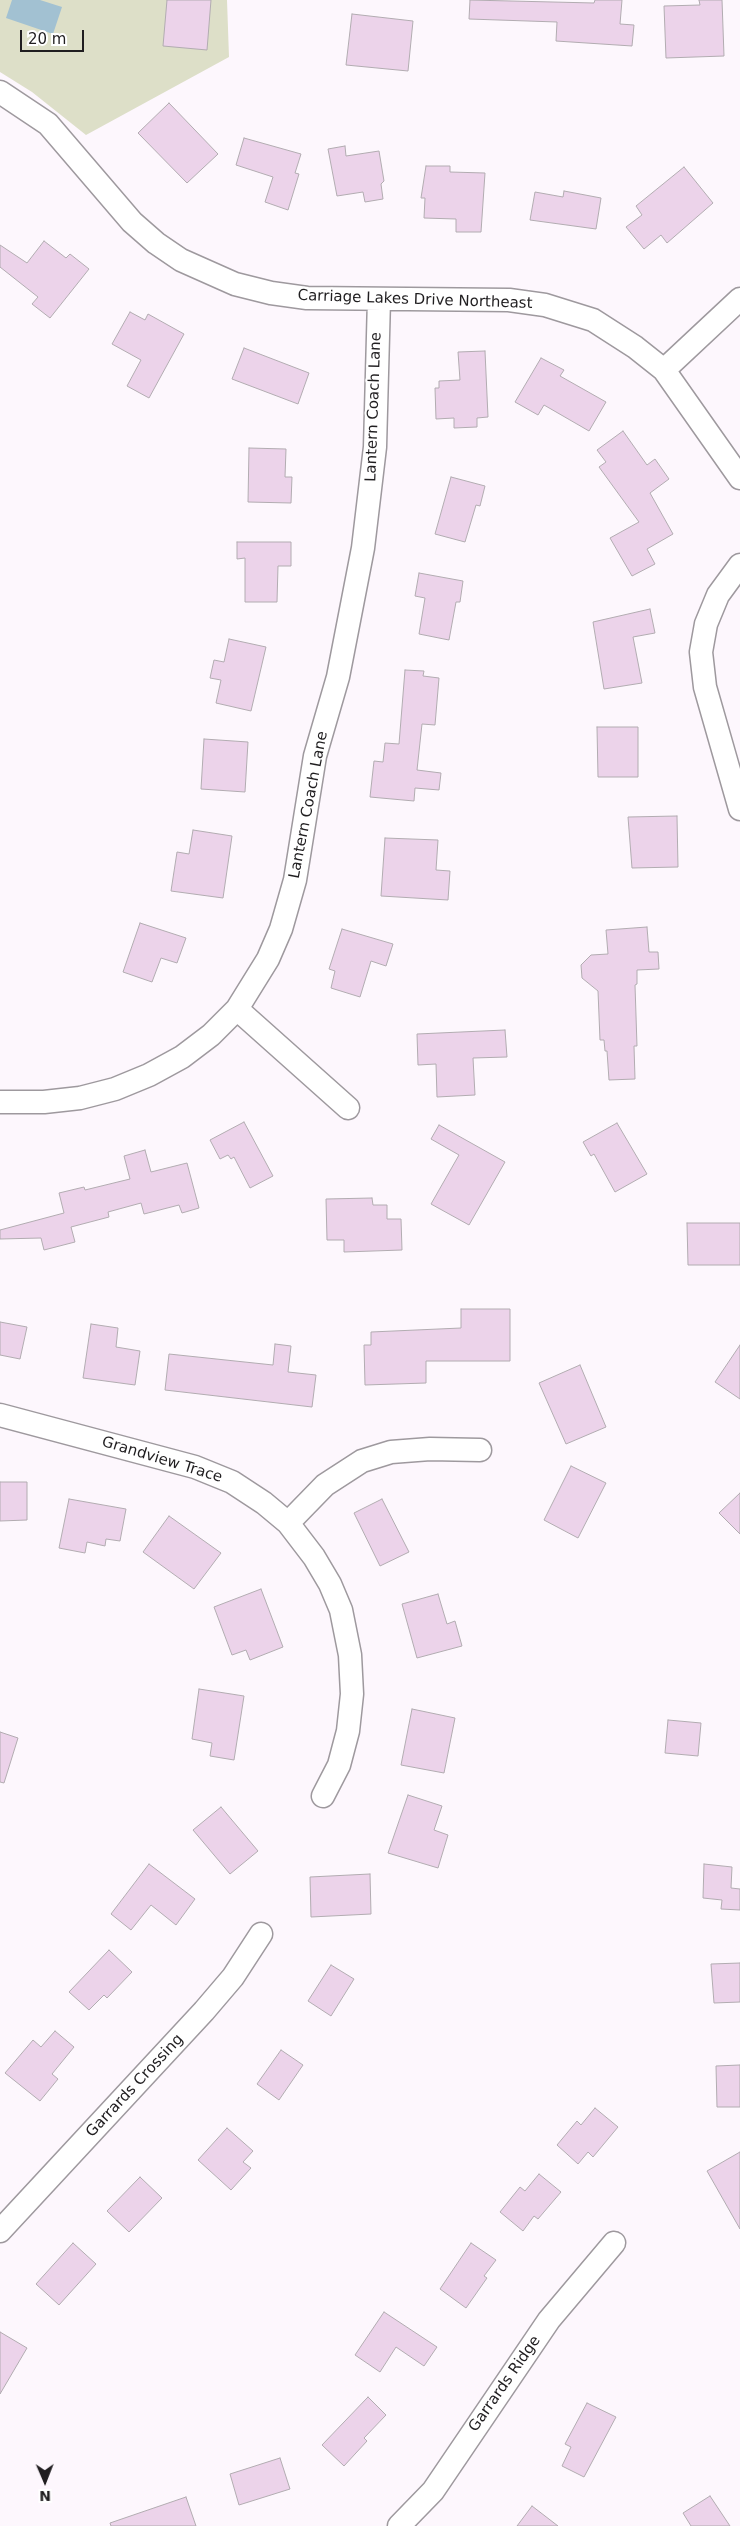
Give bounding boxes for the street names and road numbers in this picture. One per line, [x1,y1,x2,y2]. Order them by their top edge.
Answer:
street label: Carriage Lakes Drive Northeast [297,287,533,313]
street label: Lantern Coach Lane [362,332,386,482]
street label: Lantern Coach Lane [286,730,332,880]
street label: Grandview Trace [100,1433,224,1487]
street label: Garrards Crossing [83,2031,187,2141]
street label: Garrards Ridge [465,2333,545,2435]

